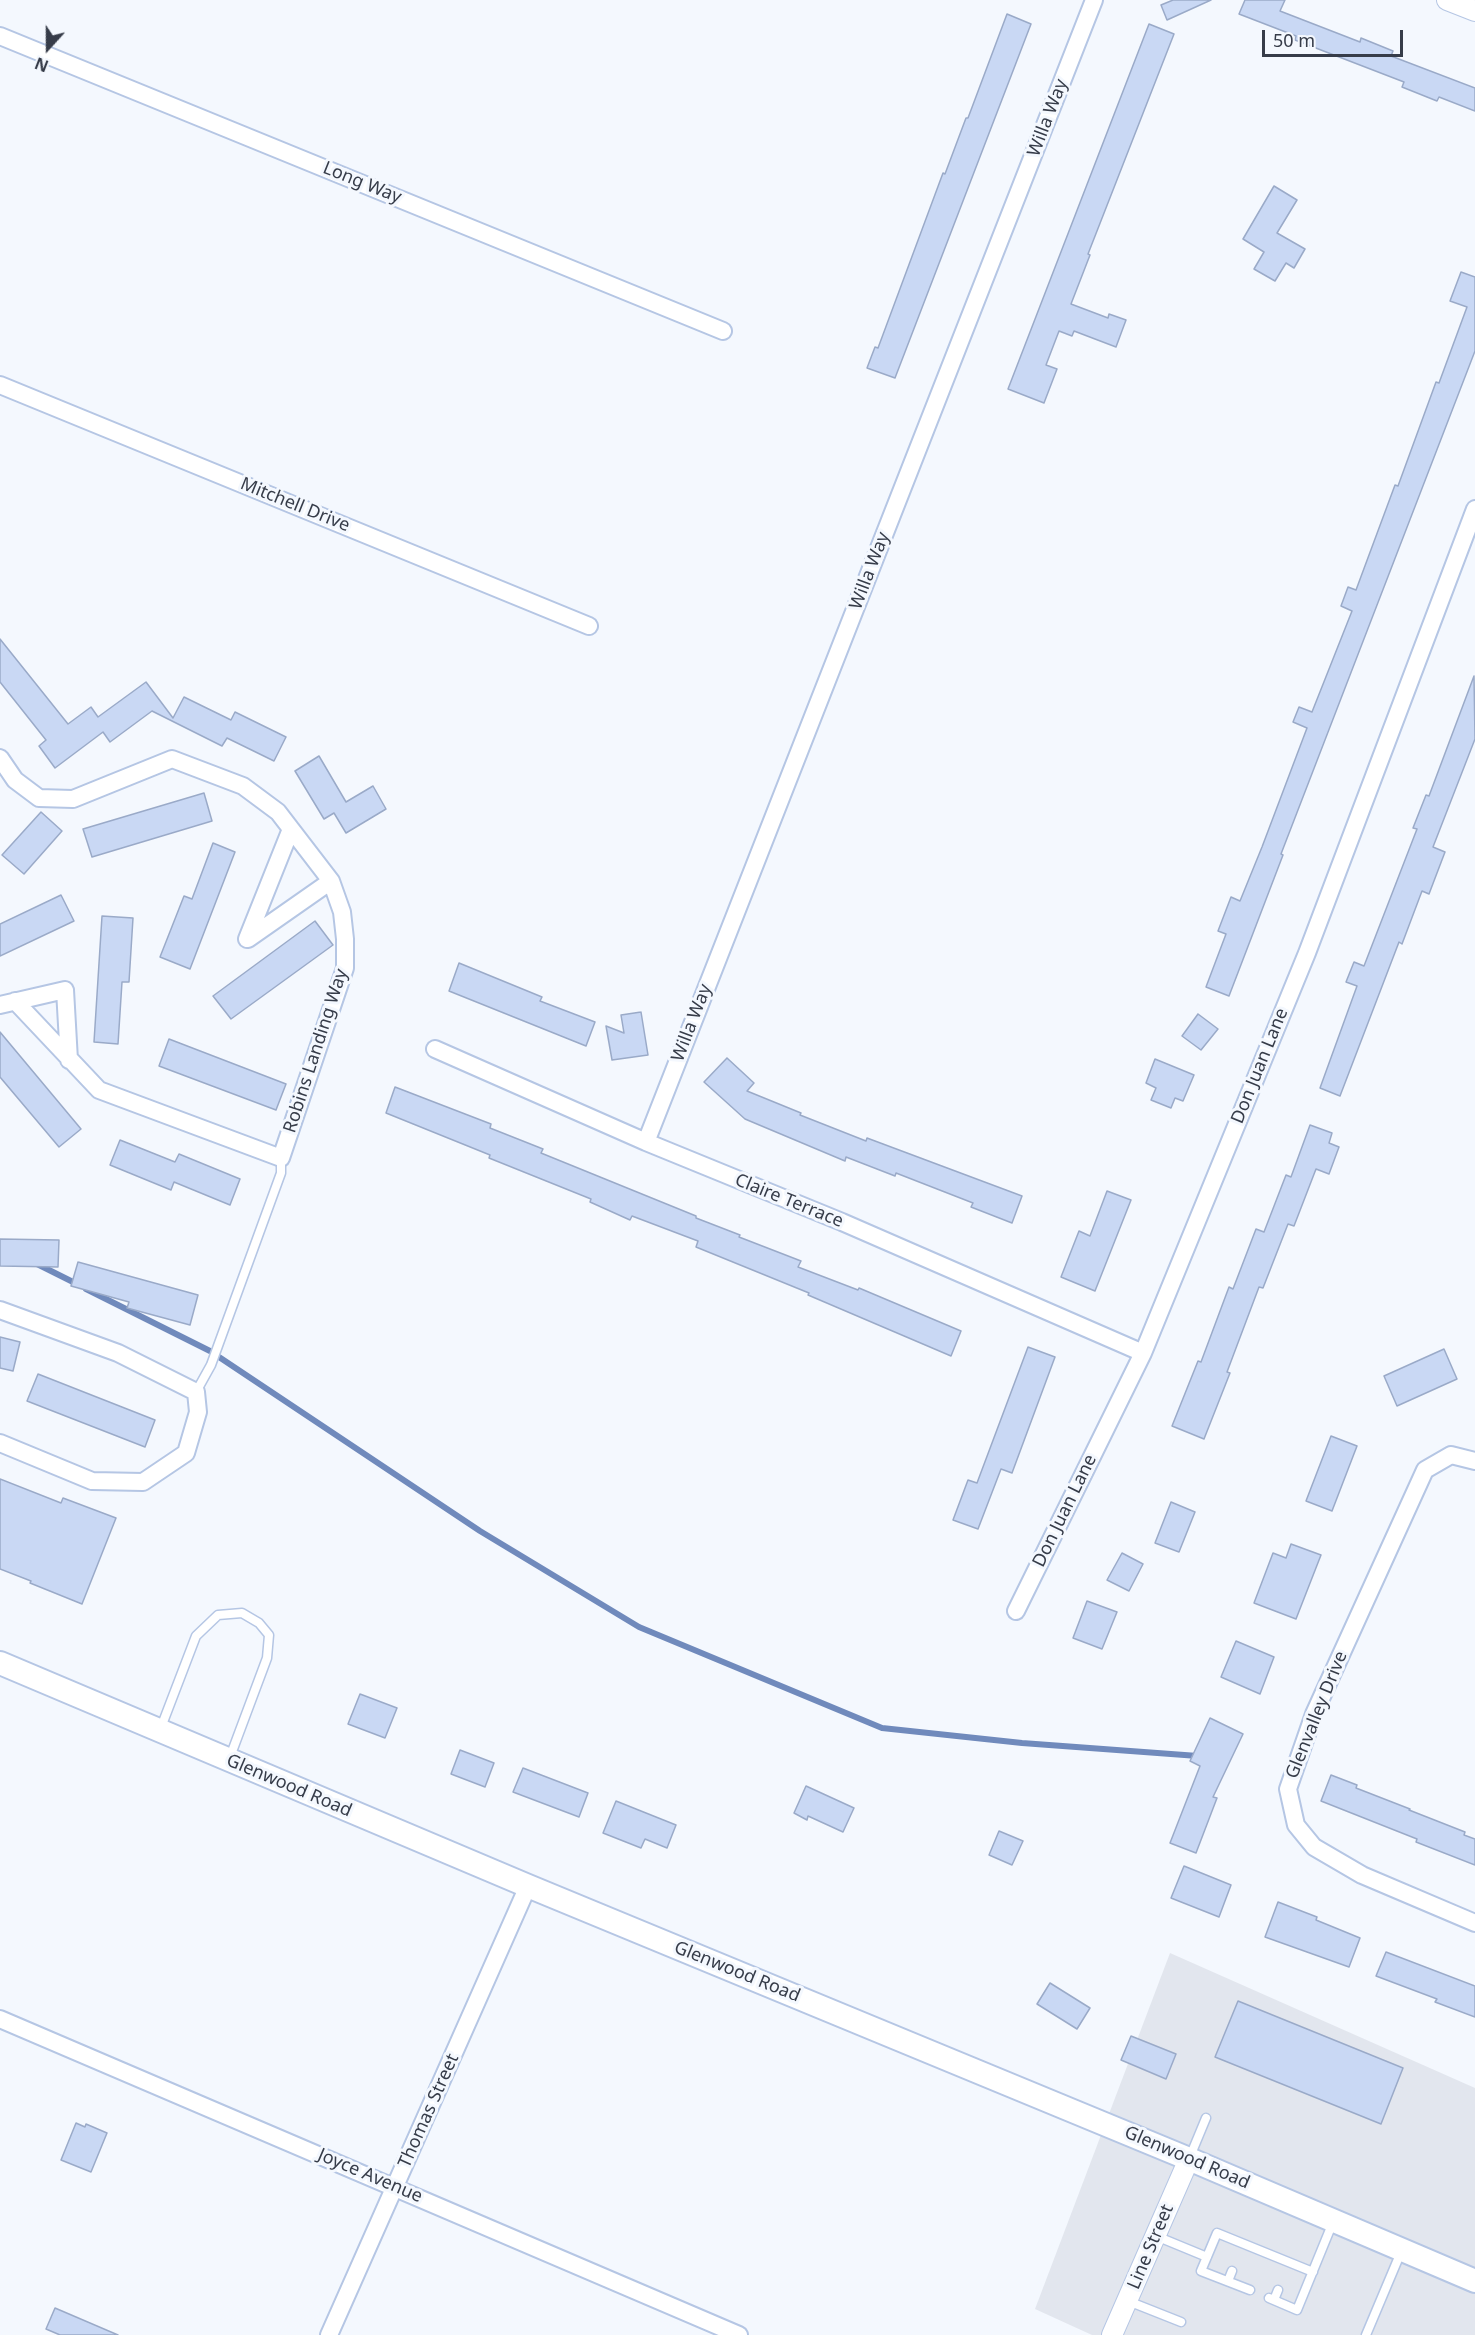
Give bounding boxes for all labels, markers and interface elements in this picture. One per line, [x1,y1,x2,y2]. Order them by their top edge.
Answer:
north arrow [18,18,78,78]
scale bar [1265,18,1406,56]
text: 50 m [1273,28,1315,52]
text: N [32,52,52,77]
street label: Willa Way [1023,76,1073,160]
street label: Long Way [320,157,404,209]
street label: Mitchell Drive [237,473,353,537]
street label: Willa Way [845,529,895,613]
street label: Robins Landing Way [279,966,353,1136]
street label: Willa Way [667,981,717,1065]
street label: Don Juan Lane [1227,1005,1293,1127]
street label: Claire Terrace [732,1169,846,1233]
street label: Don Juan Lane [1028,1451,1102,1571]
street label: Glenvalley Drive [1282,1648,1352,1782]
street label: Glenwood Road [223,1750,355,1822]
street label: Glenwood Road [671,1937,803,2007]
street label: Thomas Street [394,2051,464,2171]
street label: Glenwood Road [1121,2122,1253,2194]
street label: Joyce Avenue [315,2144,425,2208]
street label: Line Street [1123,2201,1179,2293]

